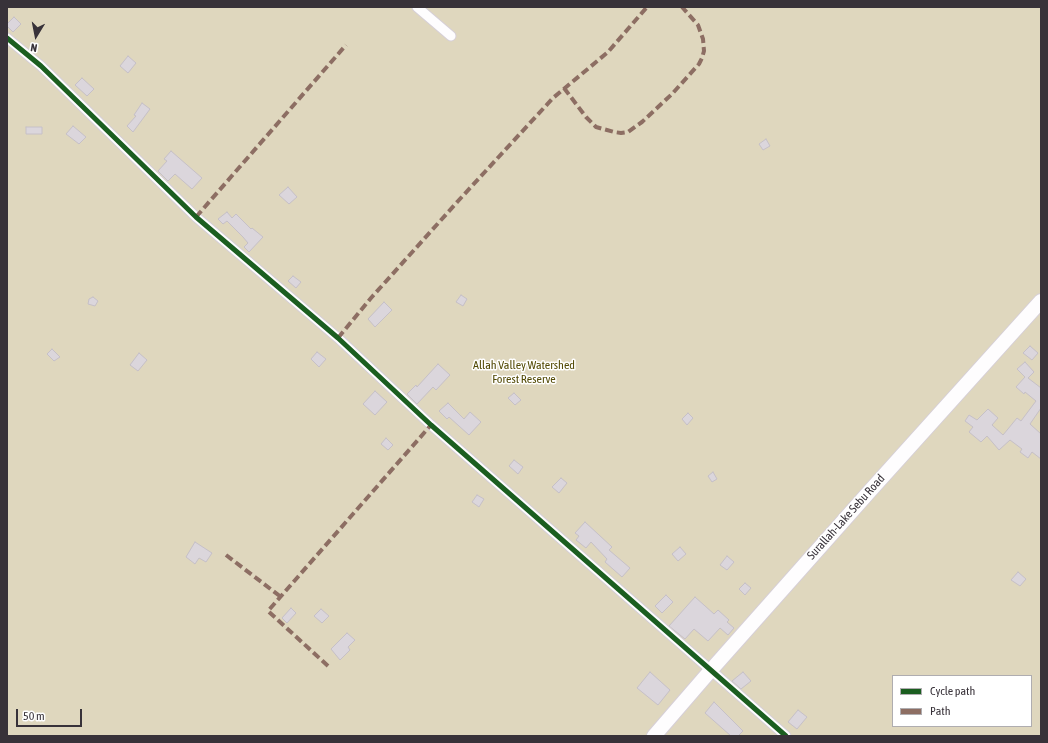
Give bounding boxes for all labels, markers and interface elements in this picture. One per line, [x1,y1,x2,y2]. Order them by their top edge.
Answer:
north arrow [16,16,56,56]
text: N [30,41,38,54]
park label: Allah Valley Watershed Forest Reserve [473,358,575,386]
street label: Surallah-Lake Sebu Road [804,472,888,562]
legend [892,675,1032,727]
text: Cycle path [930,684,975,698]
scale bar [18,701,84,727]
text: Path [930,704,951,718]
text: 50 m [23,709,45,723]

